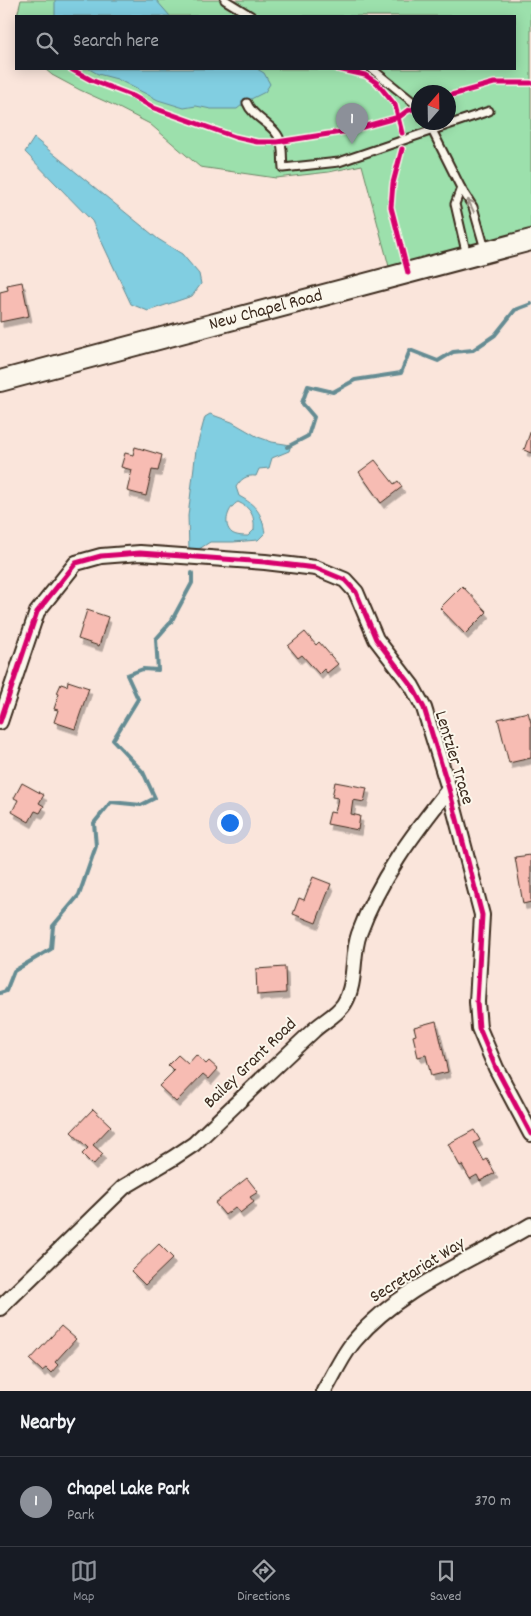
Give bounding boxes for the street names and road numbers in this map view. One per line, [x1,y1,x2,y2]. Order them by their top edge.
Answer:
street label: New Chapel Road [206,283,325,337]
street label: Lentzier Trace [427,708,479,808]
street label: Bailey Grant Road [199,1013,303,1115]
street label: Secretariat Way [366,1231,471,1310]

